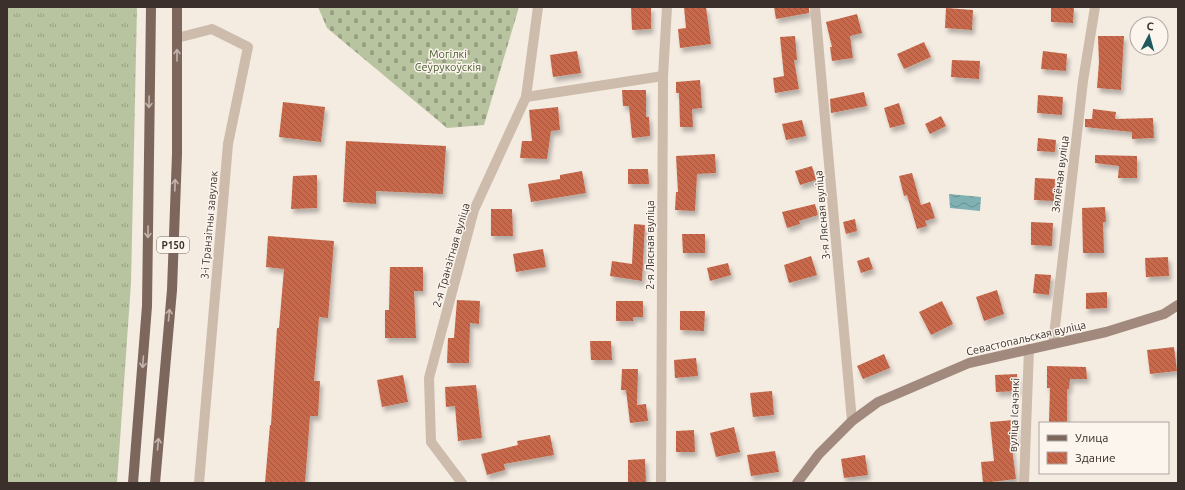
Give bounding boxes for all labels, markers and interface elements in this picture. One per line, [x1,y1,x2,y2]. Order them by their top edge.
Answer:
north arrow [1129,16,1169,56]
text: С [1146,20,1154,32]
park label: Могілкі Сеўрукоўскія [415,48,481,73]
one-way arrow [173,49,181,62]
one-way arrow [146,95,153,108]
street label: Зялёная вуліца [1049,135,1071,213]
street label: 3-і Транзітны завулак [198,170,220,280]
street label: 3-я Лясная вуліца [812,170,832,260]
one-way arrow [172,179,179,192]
street label: 2-я Лясная вуліца [644,200,656,290]
street label: 2-я Транзітная вуліца [430,202,472,308]
one-way arrow [144,225,152,238]
road number: Р150 [157,237,189,253]
one-way arrow [166,309,173,322]
street label: Севастопальская вуліца [965,318,1087,358]
one-way arrow [139,355,146,368]
street label: вуліца Ісачэнкі [1007,378,1021,452]
legend [1039,422,1169,474]
text: Улица [1075,431,1108,444]
one-way arrow [154,438,162,451]
text: Здание [1075,451,1116,464]

